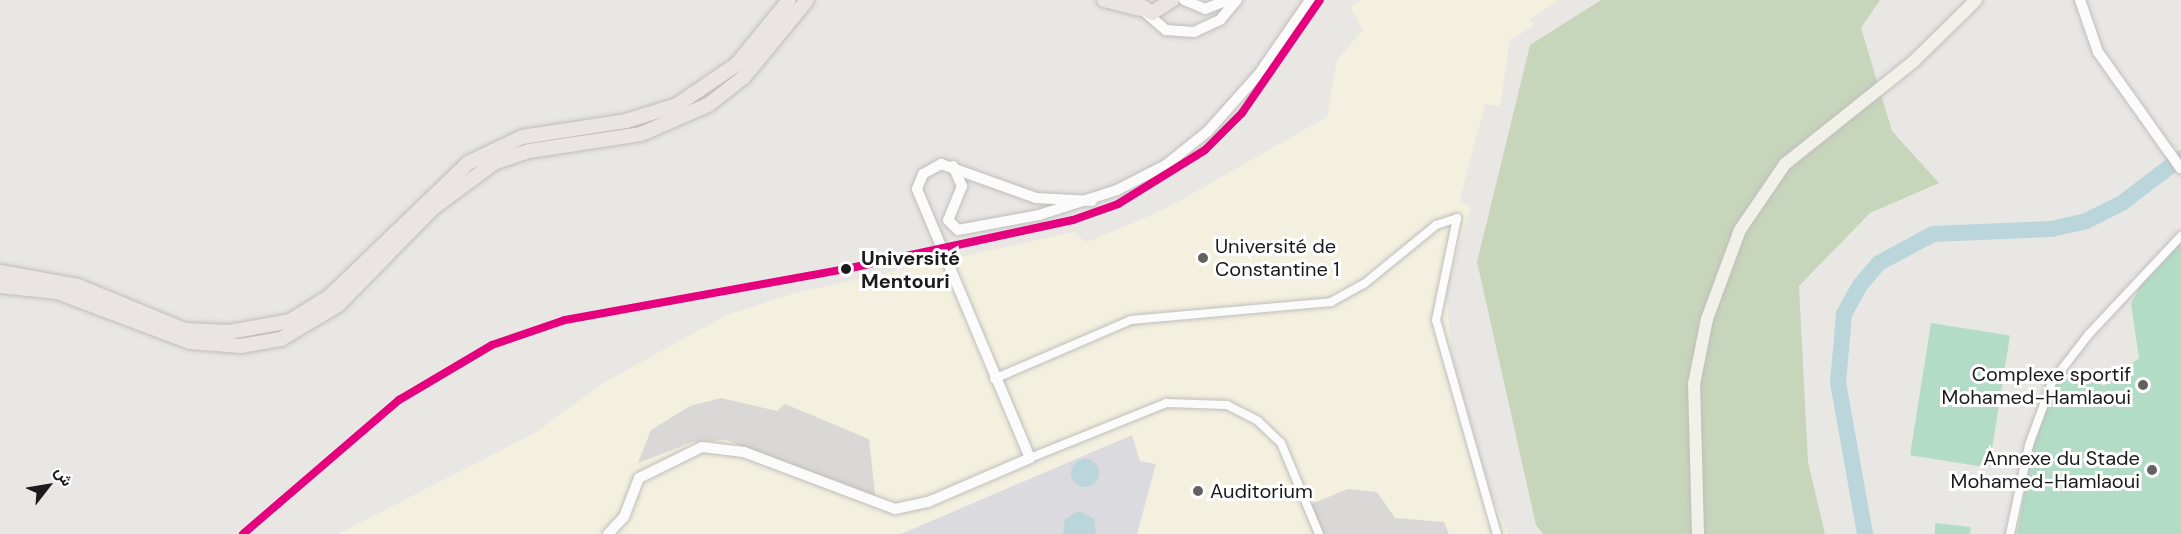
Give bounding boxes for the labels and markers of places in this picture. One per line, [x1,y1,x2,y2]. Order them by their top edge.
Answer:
place label: Université de Constantine 1 [1215,234,1340,281]
place label: Université Mentouri [861,246,960,293]
marker: Université de Constantine 1 [1196,251,1210,265]
marker: Université Mentouri [836,259,856,279]
place label: Complexe sportif Mohamed-Hamlaoui [1942,362,2131,409]
marker: Complexe sportif Mohamed-Hamlaoui [2136,378,2150,392]
place label: Annexe du Stade Mohamed-Hamlaoui [1951,446,2140,493]
marker: Annexe du Stade Mohamed-Hamlaoui [2145,463,2159,477]
place label: Auditorium [1210,479,1313,503]
marker: Auditorium [1191,484,1205,498]

